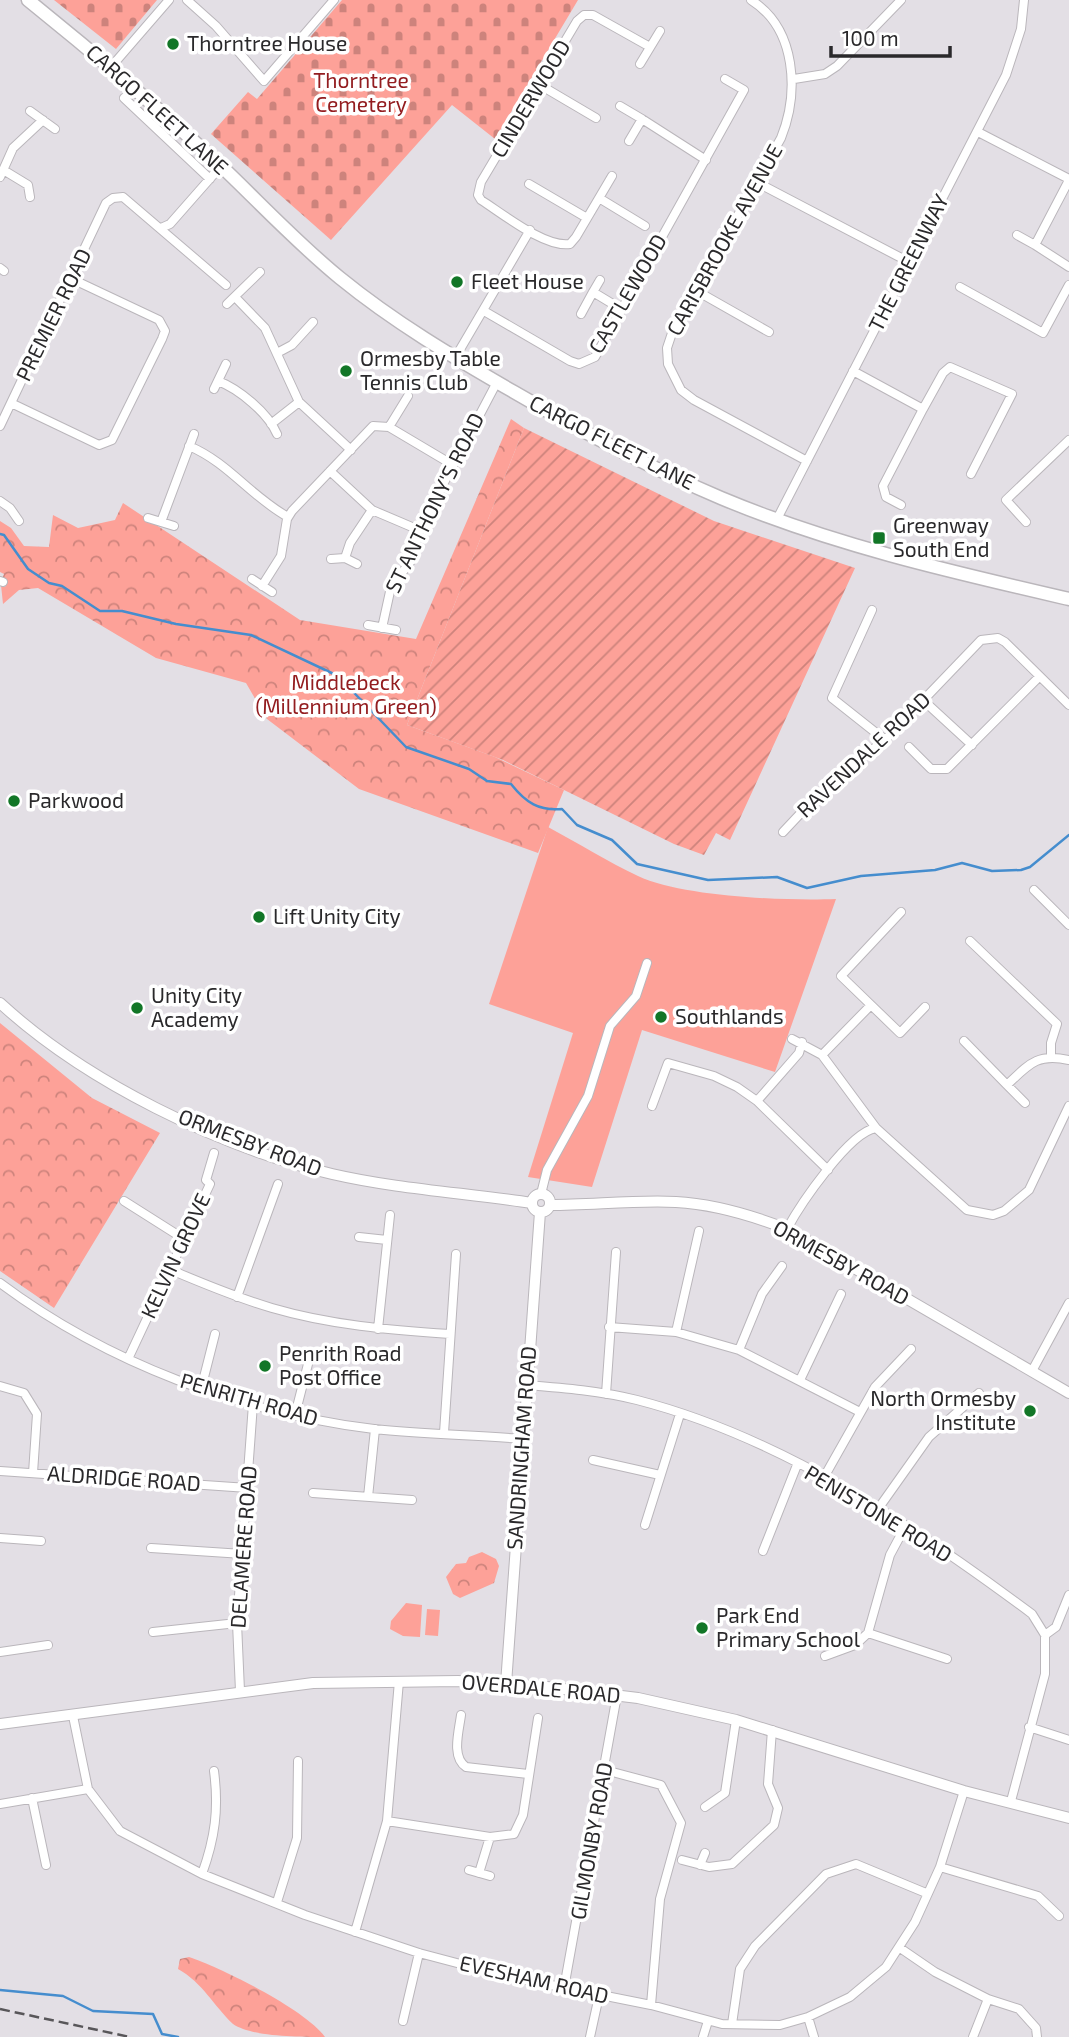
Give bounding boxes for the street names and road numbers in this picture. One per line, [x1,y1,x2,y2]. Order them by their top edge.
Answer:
street label: CINDERWOOD [485,35,575,162]
street label: CARGO FLEET LANE [82,39,234,179]
street label: CARISBROOKE AVENUE [661,139,787,339]
street label: THE GREENWAY [862,190,953,335]
street label: CASTLEWOOD [583,229,671,357]
street label: PREMIER ROAD [10,244,96,385]
street label: CARGO FLEET LANE [526,389,700,494]
street label: ST ANTHONY'S ROAD [379,408,488,597]
street label: RAVENDALE ROAD [791,686,935,822]
street label: ORMESBY ROAD [175,1103,326,1180]
street label: KELVIN GROVE [135,1189,215,1322]
street label: ORMESBY ROAD [769,1214,914,1309]
street label: SANDRINGHAM ROAD [501,1345,540,1551]
street label: PENRITH ROAD [178,1367,321,1430]
street label: PENISTONE ROAD [801,1459,957,1567]
street label: ALDRIDGE ROAD [47,1460,202,1495]
street label: DELAMERE ROAD [224,1465,261,1629]
street label: OVERDALE ROAD [461,1668,622,1707]
street label: GILMONBY ROAD [564,1760,617,1921]
street label: EVESHAM ROAD [457,1949,611,2008]

